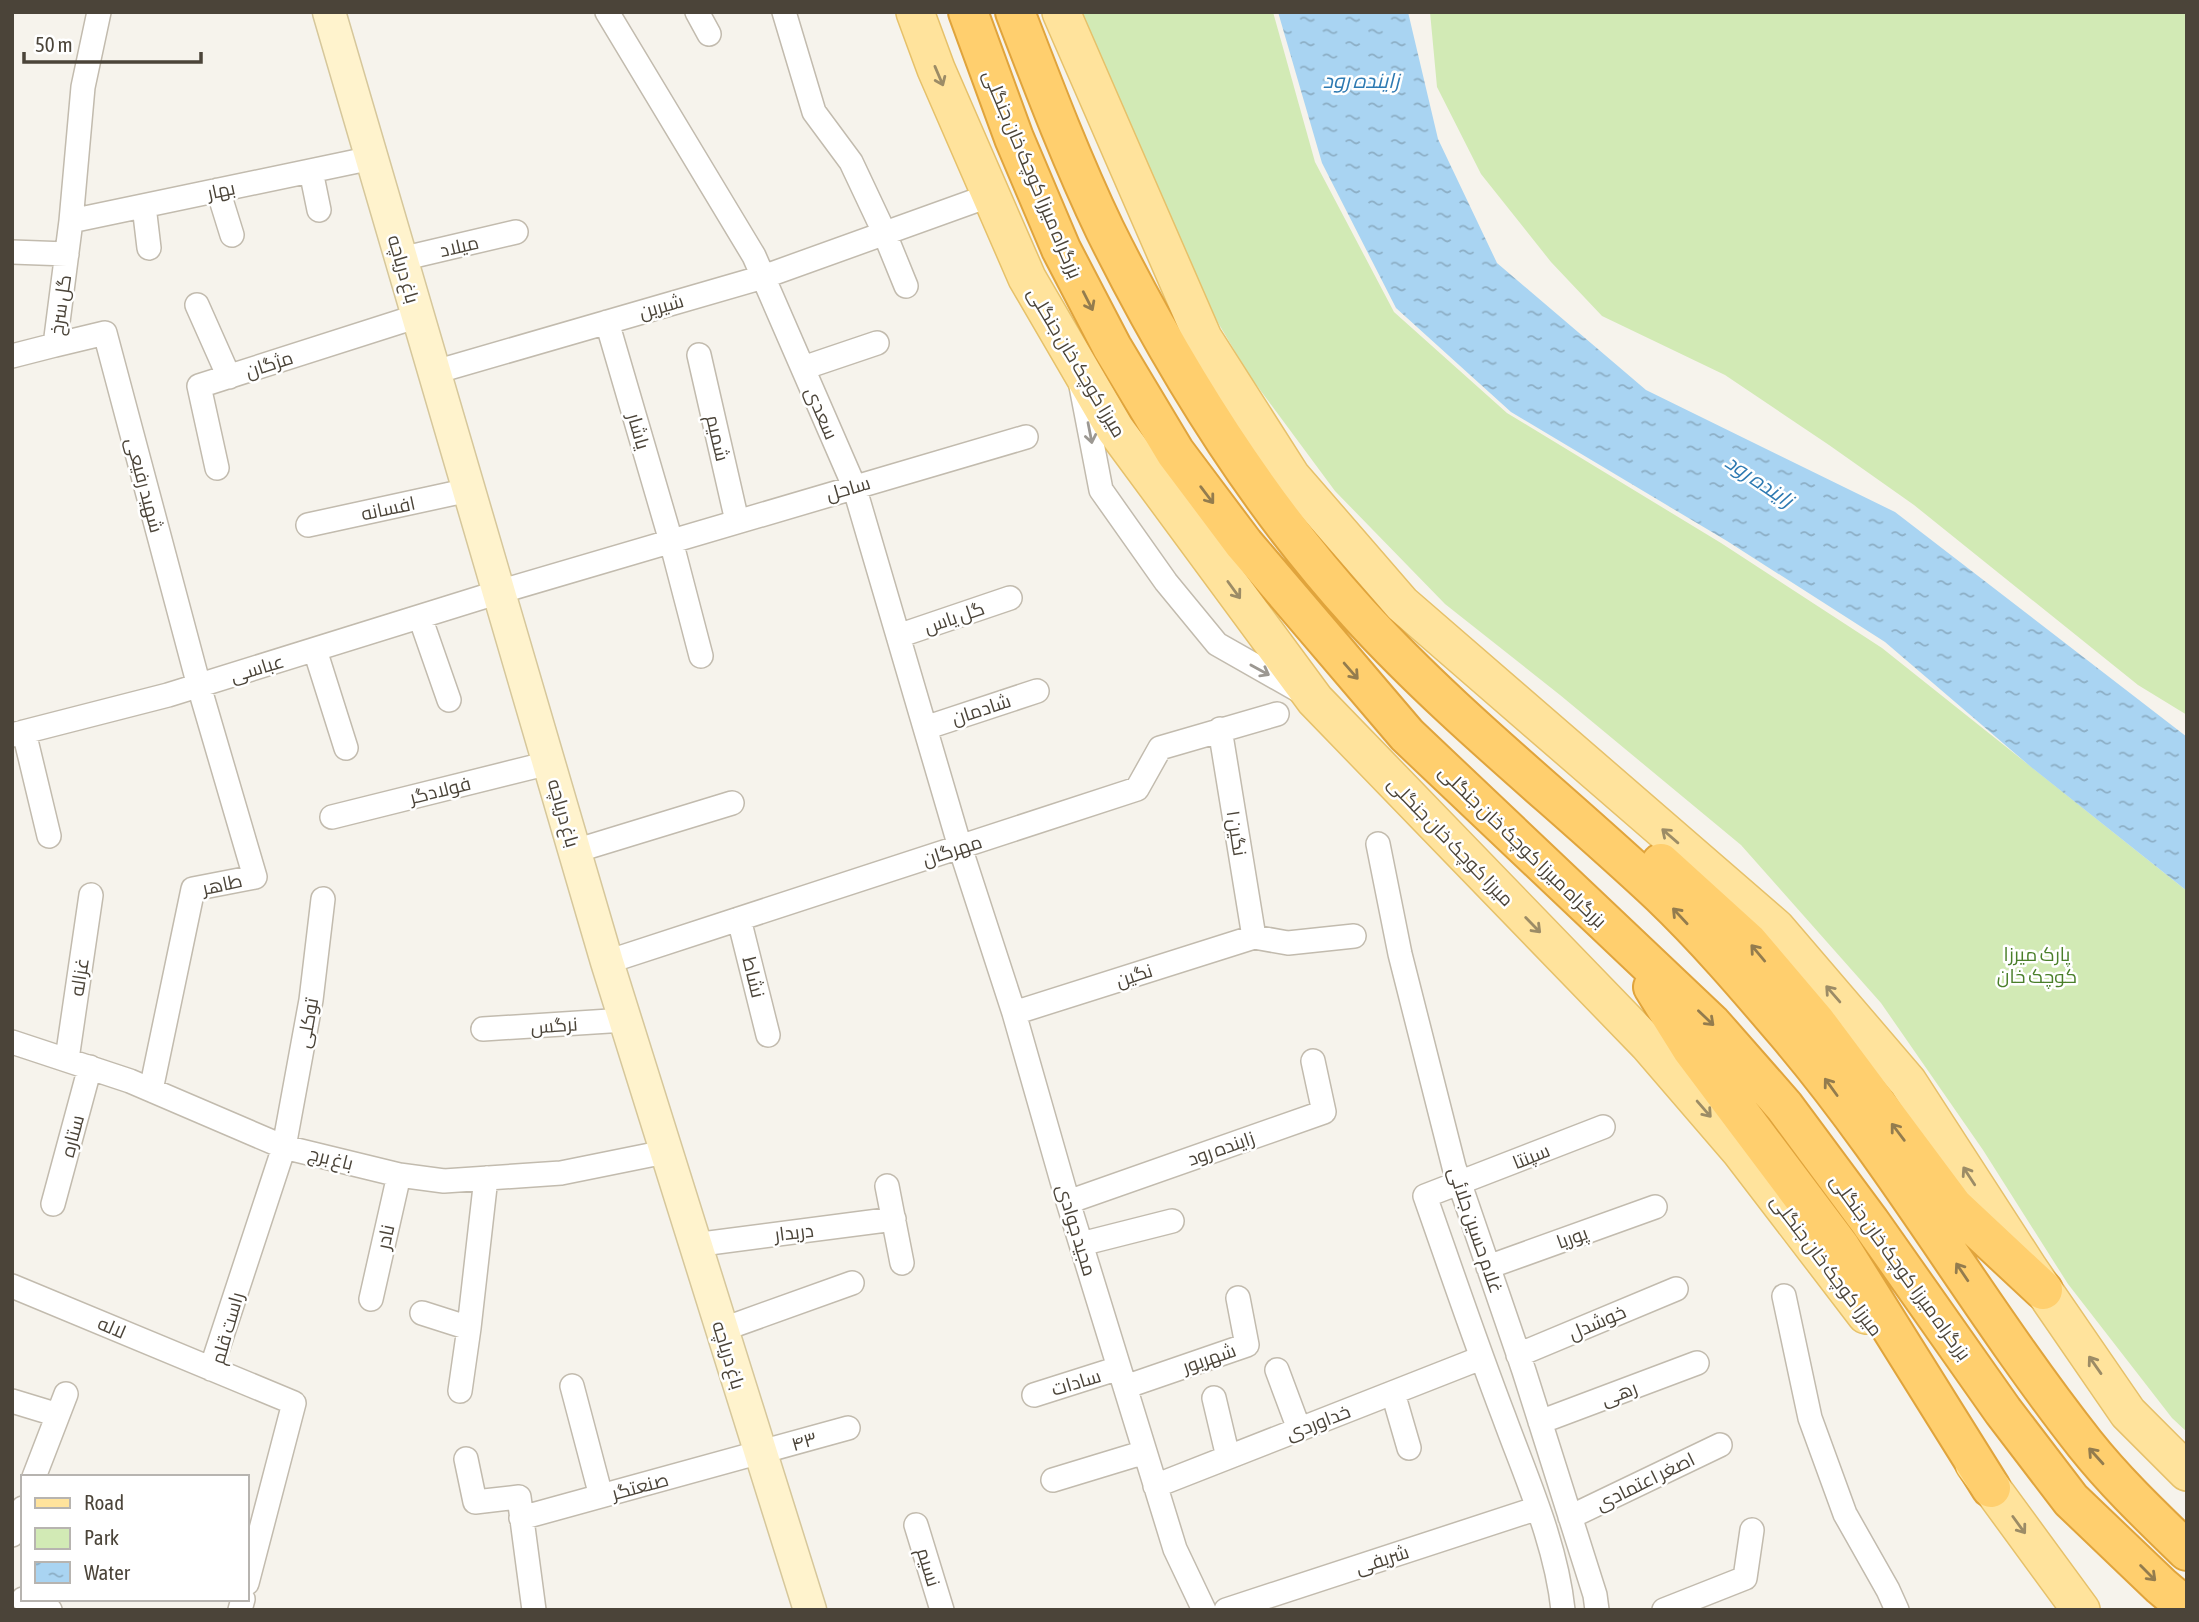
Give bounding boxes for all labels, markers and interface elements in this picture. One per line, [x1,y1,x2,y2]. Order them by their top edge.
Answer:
scale bar [24,21,201,65]
text: 50 m [35,32,73,56]
one-way arrow [933,65,946,87]
street label: بزرگراه میرزا کوچک خان جنگلی [977,66,1087,282]
water label: زاینده رود [1323,68,1402,93]
street label: بهار [204,176,237,205]
street label: میلاد [437,231,481,261]
street label: باغ دریاچه [381,232,424,307]
street label: گل سرخ [45,273,78,337]
street label: میرزا کوچک خان جنگلی [1022,283,1131,442]
street label: شیرین [636,289,686,324]
one-way arrow [1082,290,1095,311]
street label: مژگان [242,346,296,383]
street label: سعدی [800,383,843,443]
street label: یاشار [622,409,655,452]
street label: شمیم [699,413,734,464]
one-way arrow [1084,421,1097,444]
street label: شهید رفیعی [121,435,168,535]
water label: زاینده رود [1721,449,1800,514]
street label: ساحل [823,471,873,506]
one-way arrow [1199,485,1214,504]
street label: افسانه [359,492,417,524]
one-way arrow [1227,580,1241,599]
street label: گل یاس [921,596,987,639]
street label: عباسی [228,649,287,688]
one-way arrow [1343,662,1359,680]
one-way arrow [1249,663,1269,677]
street label: شادمان [949,689,1014,730]
street label: بزرگراه میرزا کوچک خان جنگلی [1433,760,1611,933]
street label: فولادگر [406,772,473,809]
street label: میرزا کوچک خان جنگلی [1382,772,1518,912]
street label: باغ دریاچه [541,776,584,851]
street label: نگین ۱ [1222,809,1251,858]
one-way arrow [1661,828,1679,844]
street label: مهرگان [919,830,985,871]
street label: طاهر [199,869,244,900]
one-way arrow [1672,908,1689,925]
one-way arrow [1524,916,1541,933]
park label: پارک میرزا کوچک خان [1997,943,2077,989]
one-way arrow [1750,945,1766,963]
street label: نشاط [738,954,770,1000]
street label: غزاله [65,956,94,998]
street label: نگین [1113,959,1155,992]
one-way arrow [1825,985,1841,1003]
street label: توکلی [292,996,323,1050]
one-way arrow [1697,1010,1714,1027]
street label: نرگس [530,1012,578,1039]
one-way arrow [1823,1078,1838,1097]
one-way arrow [1696,1100,1712,1118]
street label: ستاره [56,1112,89,1160]
one-way arrow [1891,1123,1906,1142]
street label: زاینده رود [1185,1126,1258,1171]
street label: سپنتا [1509,1139,1553,1174]
street label: باغ برج [306,1142,356,1177]
street label: غلام حسین جلائی [1441,1164,1508,1297]
one-way arrow [1961,1166,1975,1186]
street label: بزرگراه میرزا کوچک خان جنگلی [1825,1170,1976,1365]
street label: مجید جوادی [1052,1181,1101,1279]
street label: میرزا کوچک خان جنگلی [1765,1190,1887,1341]
street label: دربدار [772,1219,815,1246]
street label: پوریا [1553,1221,1591,1255]
street label: نادر [371,1223,399,1253]
one-way arrow [1955,1263,1969,1282]
street label: راست قلم [206,1289,251,1367]
street label: خوشدل [1565,1300,1629,1345]
street label: لاله [95,1311,129,1343]
street label: باغ دریاچه [705,1318,750,1393]
street label: شهریور [1178,1339,1239,1379]
one-way arrow [2088,1356,2102,1375]
street label: سادات [1049,1364,1103,1400]
street label: رهی [1598,1376,1641,1411]
street label: خداوردی [1283,1400,1354,1445]
street label: ۴۳ [789,1427,819,1455]
one-way arrow [2088,1447,2104,1465]
street label: اصغر اعتمادی [1592,1448,1699,1515]
street label: صنعتگر [608,1468,671,1505]
legend [21,1475,248,1601]
text: Road [84,1490,124,1514]
one-way arrow [2011,1515,2026,1534]
text: Park [84,1525,119,1549]
street label: شریفی [1352,1540,1412,1579]
street label: نسیم [910,1545,945,1590]
text: Water [84,1560,131,1584]
one-way arrow [2139,1565,2156,1582]

